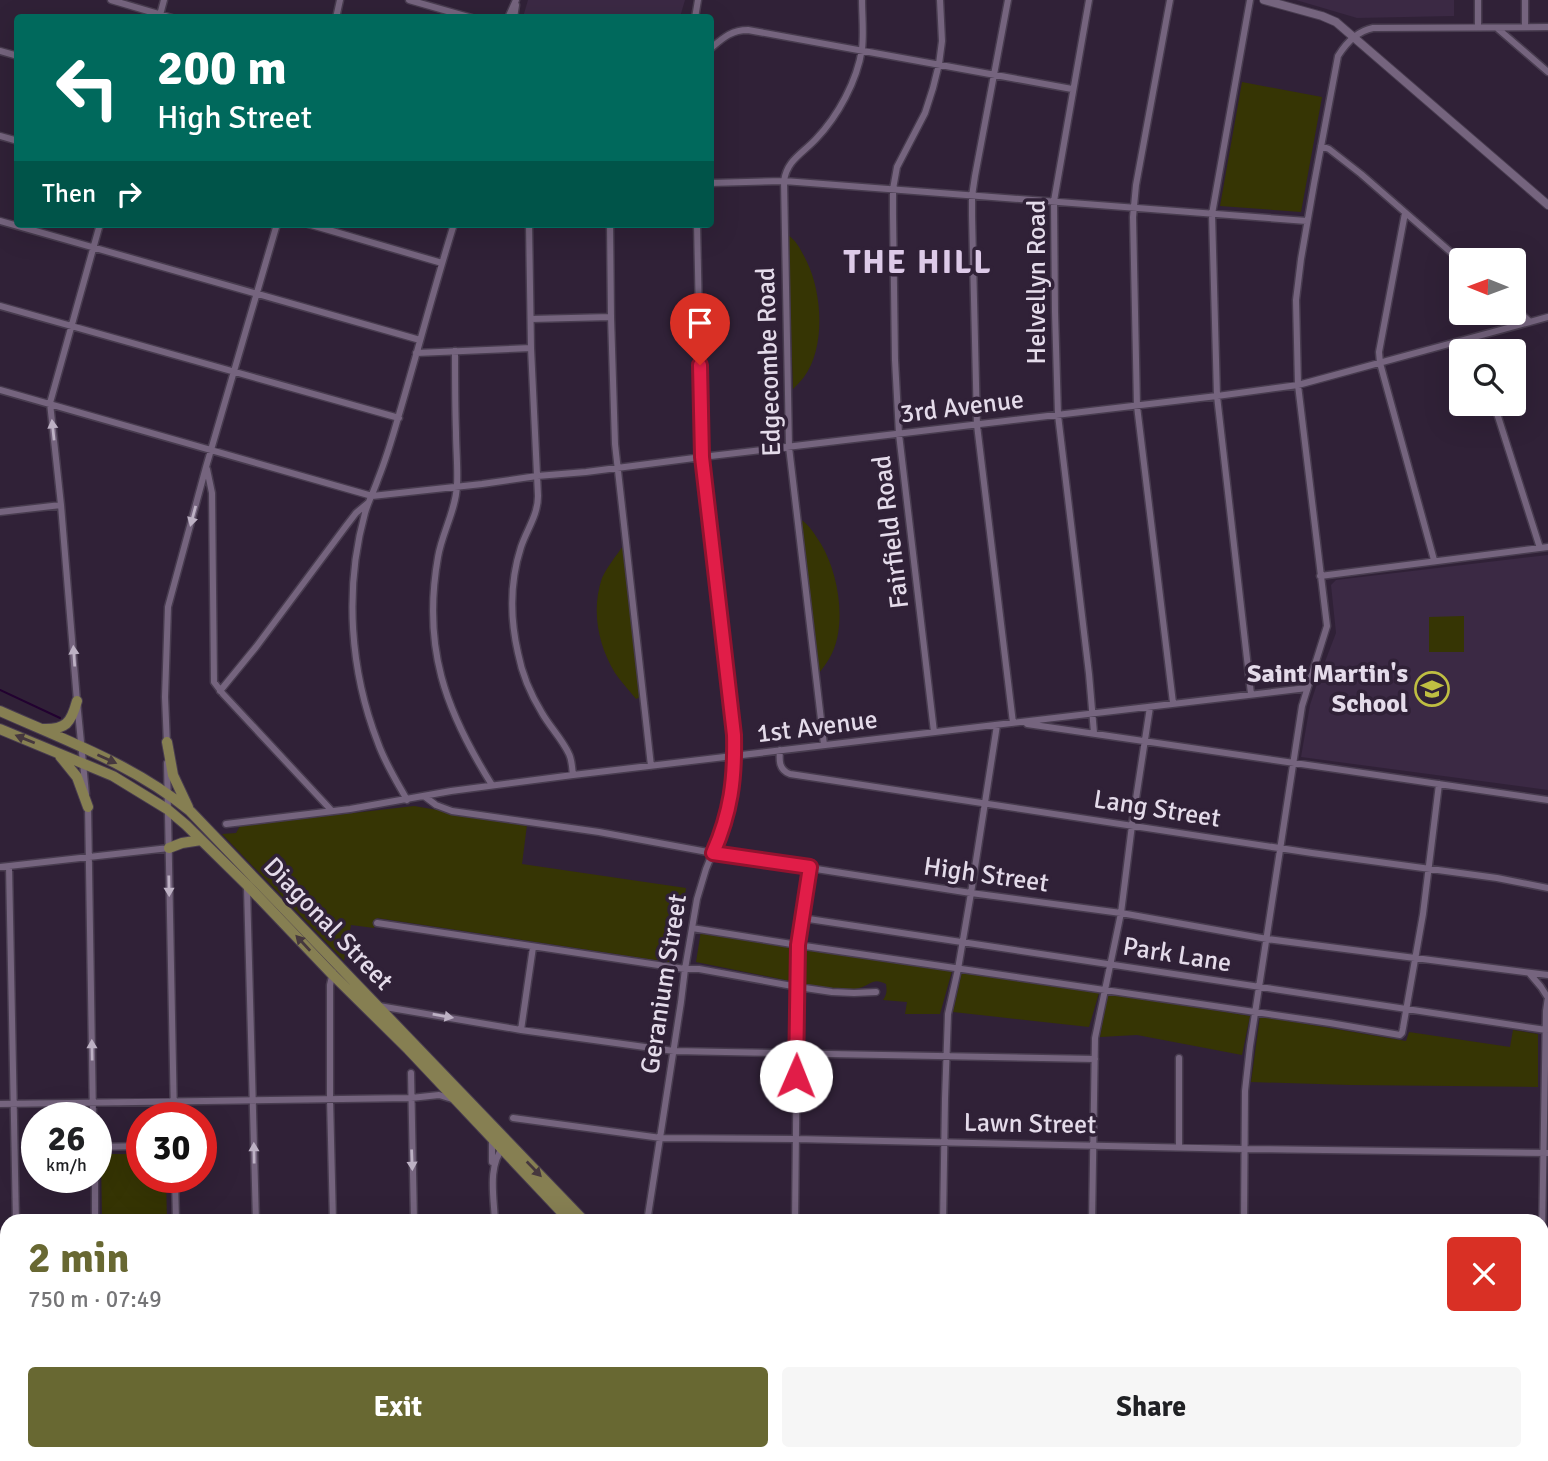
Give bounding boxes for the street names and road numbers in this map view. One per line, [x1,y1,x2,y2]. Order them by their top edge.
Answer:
street label: Helvellyn Road [1021,200,1053,364]
street label: Edgecombe Road [750,267,788,457]
street label: 3rd Avenue [898,384,1026,430]
street label: Fairfield Road [866,454,916,610]
street label: 1st Avenue [755,704,879,750]
street label: Lang Street [1091,783,1223,835]
street label: High Street [921,850,1051,900]
street label: Diagonal Street [257,851,399,997]
street label: Geranium Street [634,892,694,1076]
street label: Park Lane [1120,931,1234,979]
street label: Lawn Street [963,1107,1097,1141]

